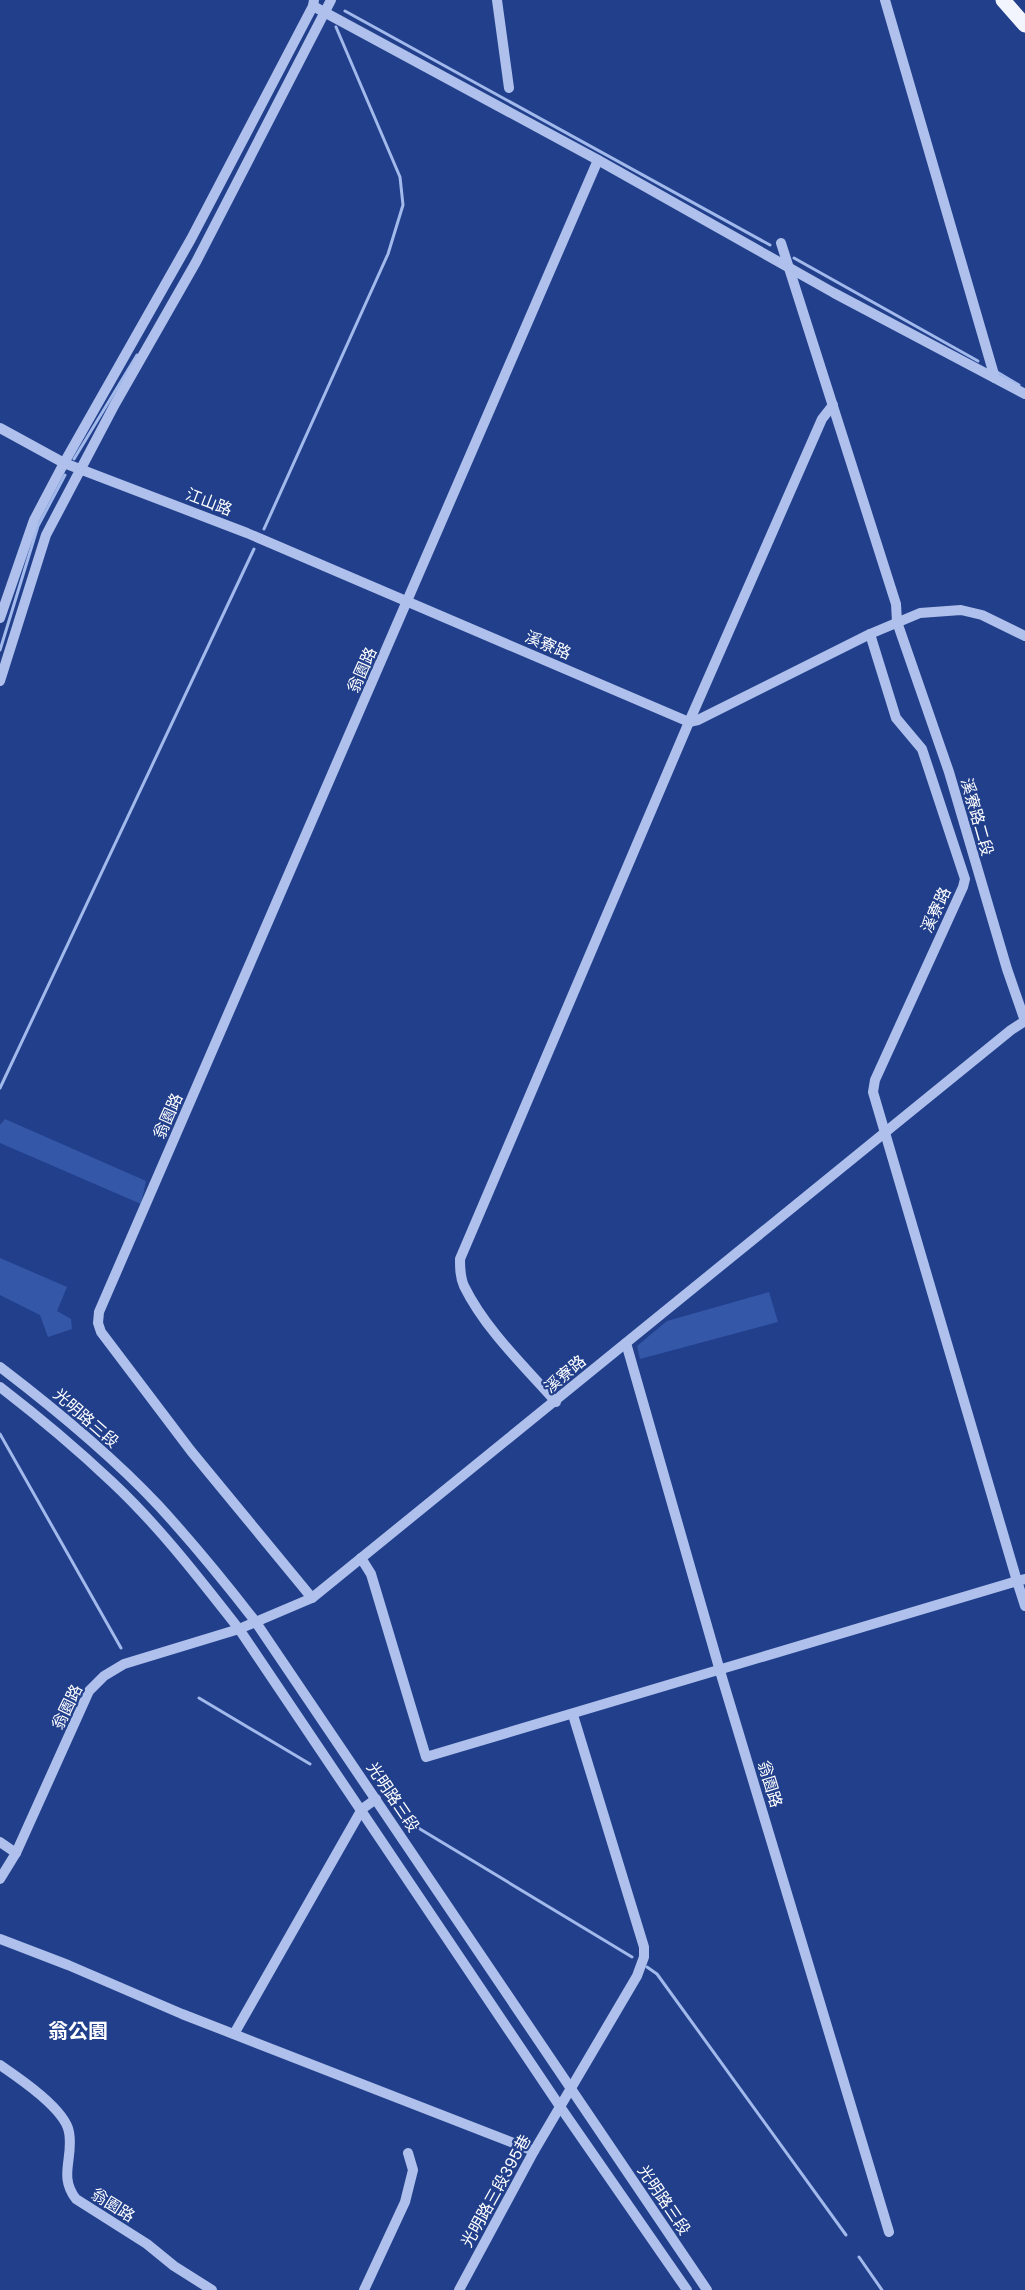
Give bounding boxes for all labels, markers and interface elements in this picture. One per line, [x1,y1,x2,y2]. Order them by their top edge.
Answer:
street label: 江山路 [182,483,236,521]
street label: 溪寮路 [521,625,575,665]
street label: 翁園路 [342,643,382,697]
street label: 溪寮路二段 [955,775,999,859]
street label: 溪寮路 [915,883,957,937]
street label: 翁園路 [148,1089,188,1143]
street label: 溪寮路 [539,1350,591,1398]
street label: 光明路三段 [48,1383,124,1453]
street label: 翁園路 [46,1680,88,1734]
street label: 光明路三段 [361,1757,425,1837]
street label: 翁園路 [752,1758,788,1810]
district label: 翁公園 [48,2017,108,2045]
street label: 光明路三段395巷 [456,2131,536,2251]
street label: 光明路三段 [632,2160,696,2240]
street label: 翁園路 [87,2183,139,2227]

